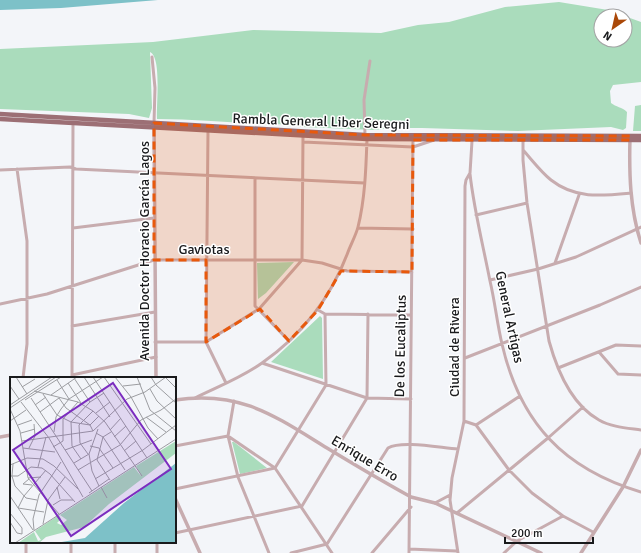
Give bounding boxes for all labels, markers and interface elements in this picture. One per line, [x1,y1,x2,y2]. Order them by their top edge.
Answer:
north arrow [593,8,633,48]
text: N [601,28,614,43]
street label: Rambla General Liber Seregni [232,110,410,133]
street label: Avenida Doctor Horacio García Lagos [136,141,153,361]
street label: Gaviotas [178,241,230,258]
street label: General Artigas [491,270,528,365]
street label: De los Eucaliptus [391,295,410,397]
street label: Ciudad de Rivera [446,297,463,397]
inset map [10,377,176,543]
street label: Enrique Erro [328,432,401,485]
scale bar [505,519,593,545]
text: 200 m [511,526,543,541]

